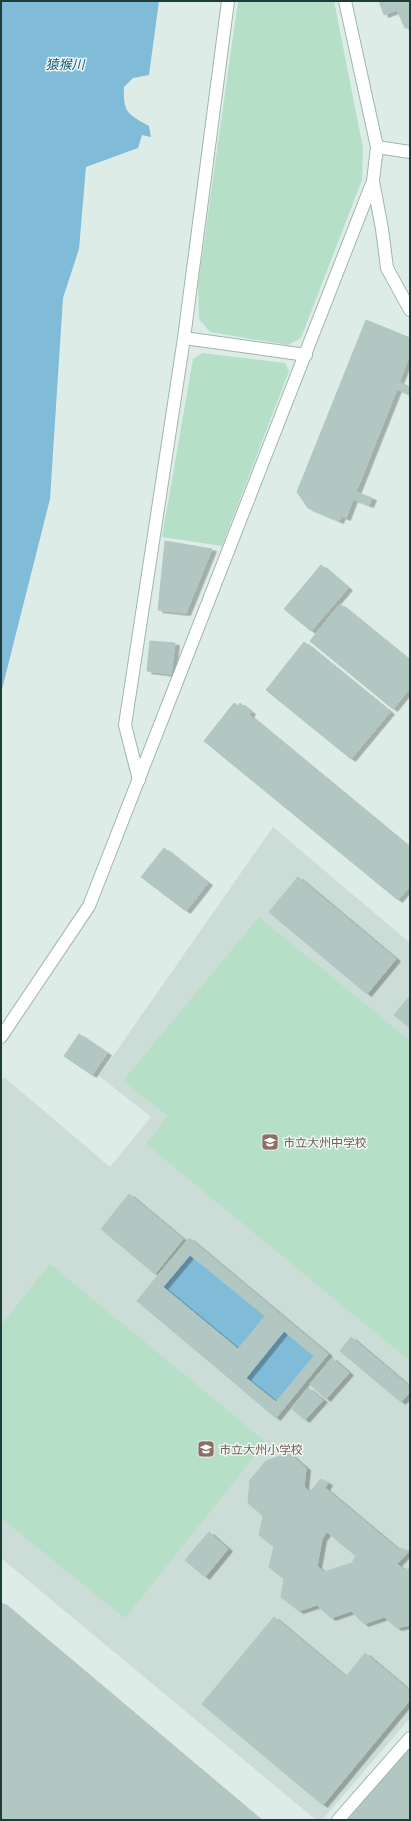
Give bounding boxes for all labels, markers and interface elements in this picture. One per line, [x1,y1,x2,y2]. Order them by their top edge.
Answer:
water label: 猿猴川 [45,56,86,73]
school or university icon: 市立大州中学校 [260,1132,280,1152]
place label: 市立大州中学校 [283,1135,367,1150]
school or university icon: 市立大州小学校 [196,1439,216,1459]
place label: 市立大州小学校 [219,1442,303,1457]

